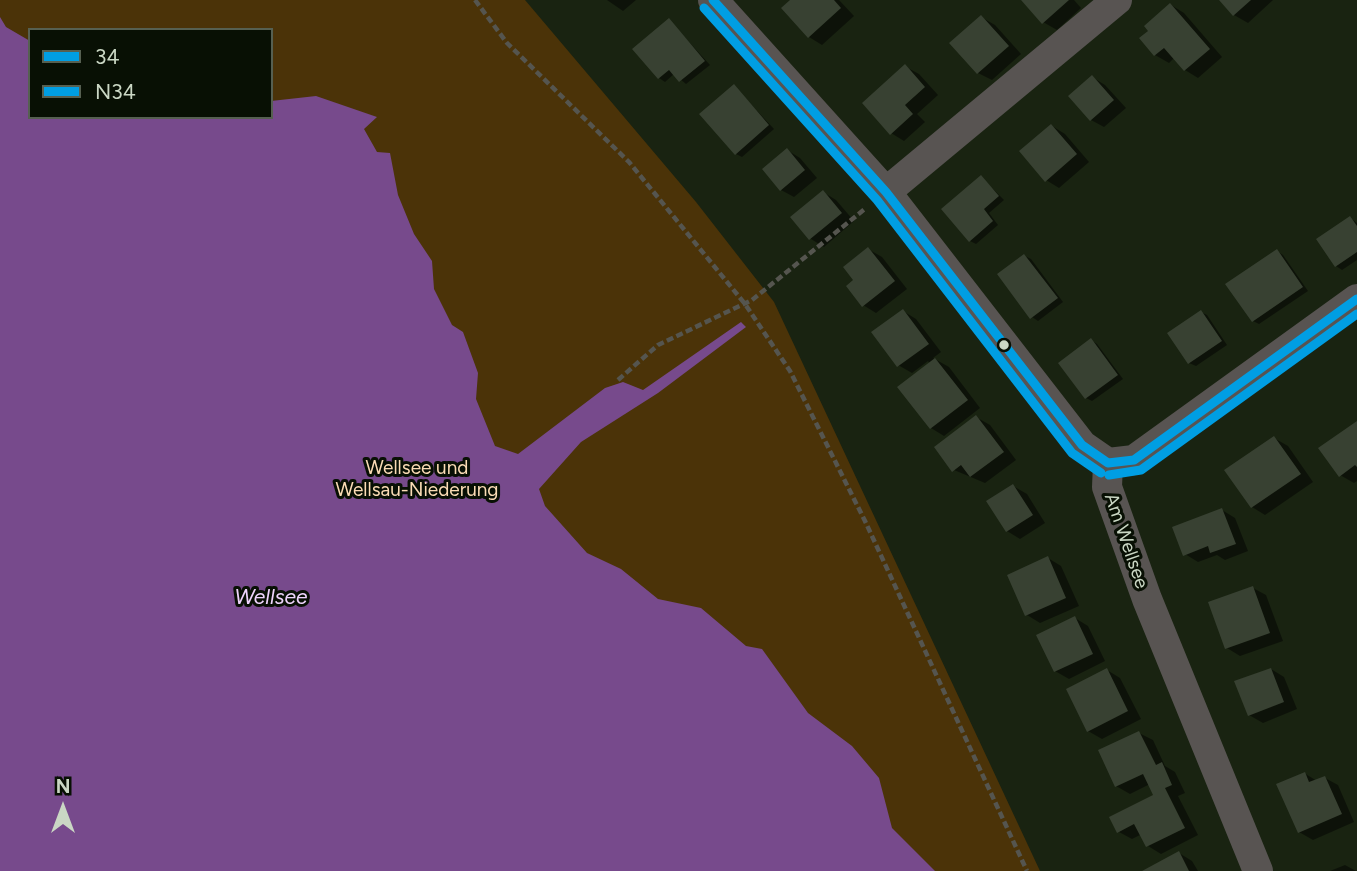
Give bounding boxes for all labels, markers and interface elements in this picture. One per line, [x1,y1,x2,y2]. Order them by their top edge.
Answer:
legend [28,28,273,119]
text: 34 [95,44,119,69]
text: N34 [95,79,136,104]
unlabelled marker [997,338,1011,352]
park label: Wellsee und Wellsau-Niederung [335,457,499,501]
street label: Am Wellsee [1099,490,1153,592]
water label: Wellsee [235,585,307,611]
north arrow [28,773,98,843]
text: N [56,775,70,798]

